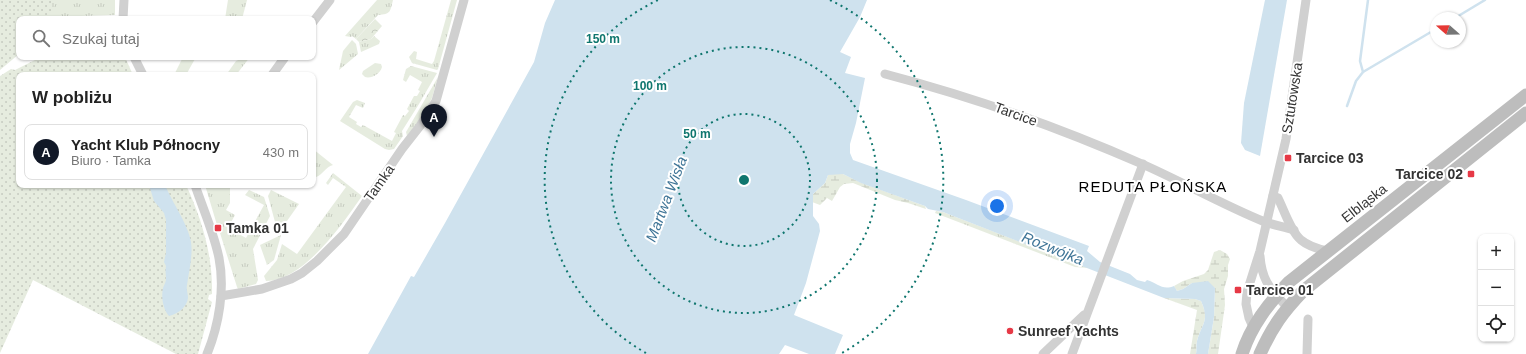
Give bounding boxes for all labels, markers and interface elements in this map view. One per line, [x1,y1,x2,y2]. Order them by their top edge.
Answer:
north arrow [1430,12,1466,48]
search box [16,16,316,60]
icon: search [30,27,52,49]
text: Szukaj tutaj [62,30,140,47]
text: 150 m [586,32,620,46]
street label: Sztutowska [1278,61,1306,135]
text: 100 m [633,79,667,93]
text: W pobliżu [32,88,112,107]
street label: Tarcice [992,99,1040,129]
pin: A [421,104,447,137]
text: 50 m [683,127,711,141]
text: Yacht Klub Północny [71,136,220,153]
text: A [41,145,51,160]
text: 430 m [263,145,299,160]
place label: Tarcice 03 [1296,150,1364,166]
text: Biuro · Tamka [71,153,151,168]
marker: Tarcice 03 [1283,153,1293,163]
water label: Martwa Wisła [642,154,690,244]
street label: Tamka [361,161,398,204]
place label: Tarcice 02 [1396,166,1463,182]
marker: Tarcice 02 [1466,169,1476,179]
centre of rings [737,173,751,187]
district label: REDUTA PŁOŃSKA [1079,178,1227,195]
street label: Elbląska [1338,180,1390,226]
your location [987,196,1007,216]
place label: Tamka 01 [226,220,289,236]
marker: Tamka 01 [213,223,223,233]
water label: Rozwójka [1020,228,1086,268]
map controls [1478,234,1514,342]
button: + [1478,234,1514,270]
button: − [1478,270,1514,306]
place label: Tarcice 01 [1246,282,1314,298]
marker: Tarcice 01 [1233,285,1243,295]
button: locate [1478,306,1514,342]
place label: Sunreef Yachts [1018,323,1119,339]
marker: Sunreef Yachts [1005,326,1015,336]

